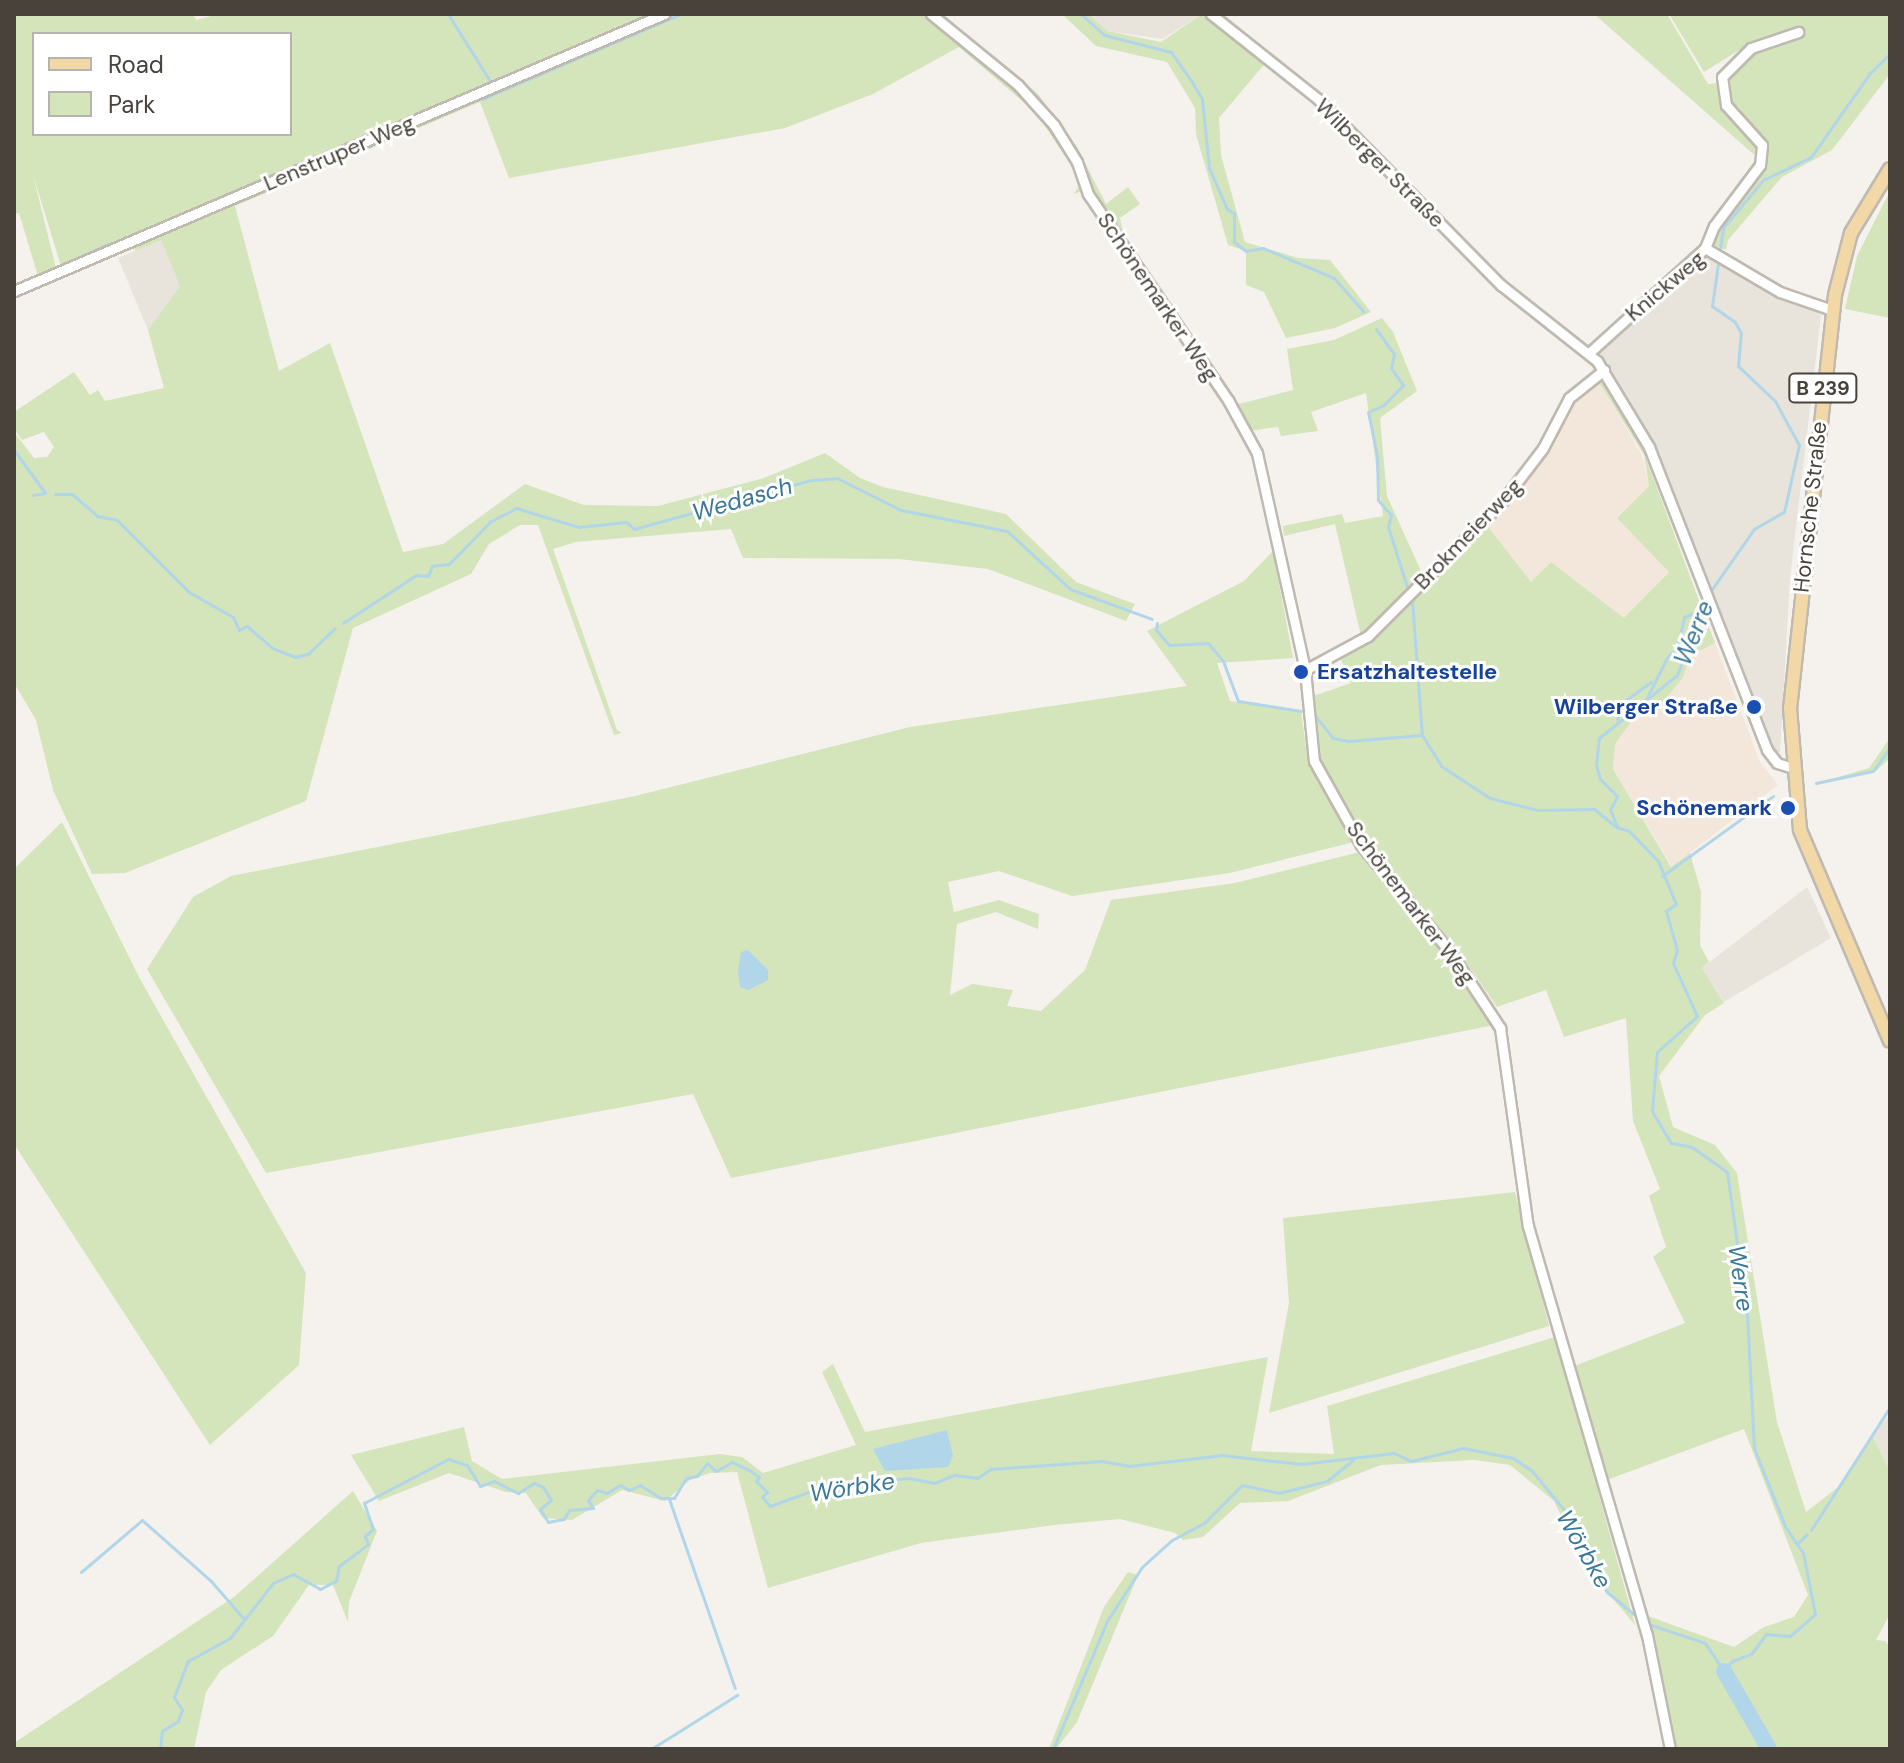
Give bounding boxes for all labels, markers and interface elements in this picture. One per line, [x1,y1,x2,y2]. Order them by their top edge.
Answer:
legend [32,32,292,136]
text: Road [108,49,164,80]
text: Park [108,89,155,120]
street label: Wilberger Straße [1310,93,1450,233]
street label: Lenstruper Weg [260,109,418,197]
street label: Schönemarker Weg [1092,208,1224,386]
street label: Knickweg [1620,245,1710,327]
road number: B 239 [1787,372,1859,404]
street label: Hornsche Straße [1788,420,1832,594]
water label: Wedasch [688,471,796,527]
street label: Brokmeierweg [1408,473,1528,595]
water label: Werre [1668,597,1720,669]
place label: Ersatzhaltestelle [1317,659,1497,685]
marker: Ersatzhaltestelle [1292,663,1310,681]
place label: Wilberger Straße [1554,694,1738,720]
marker: Wilberger Straße [1745,698,1763,716]
place label: Schönemark [1636,795,1772,821]
marker: Schönemark [1779,799,1797,817]
street label: Schönemarker Weg [1341,816,1481,990]
water label: Werre [1722,1243,1760,1313]
water label: Wörbke [807,1466,897,1508]
water label: Wörbke [1550,1505,1618,1593]

